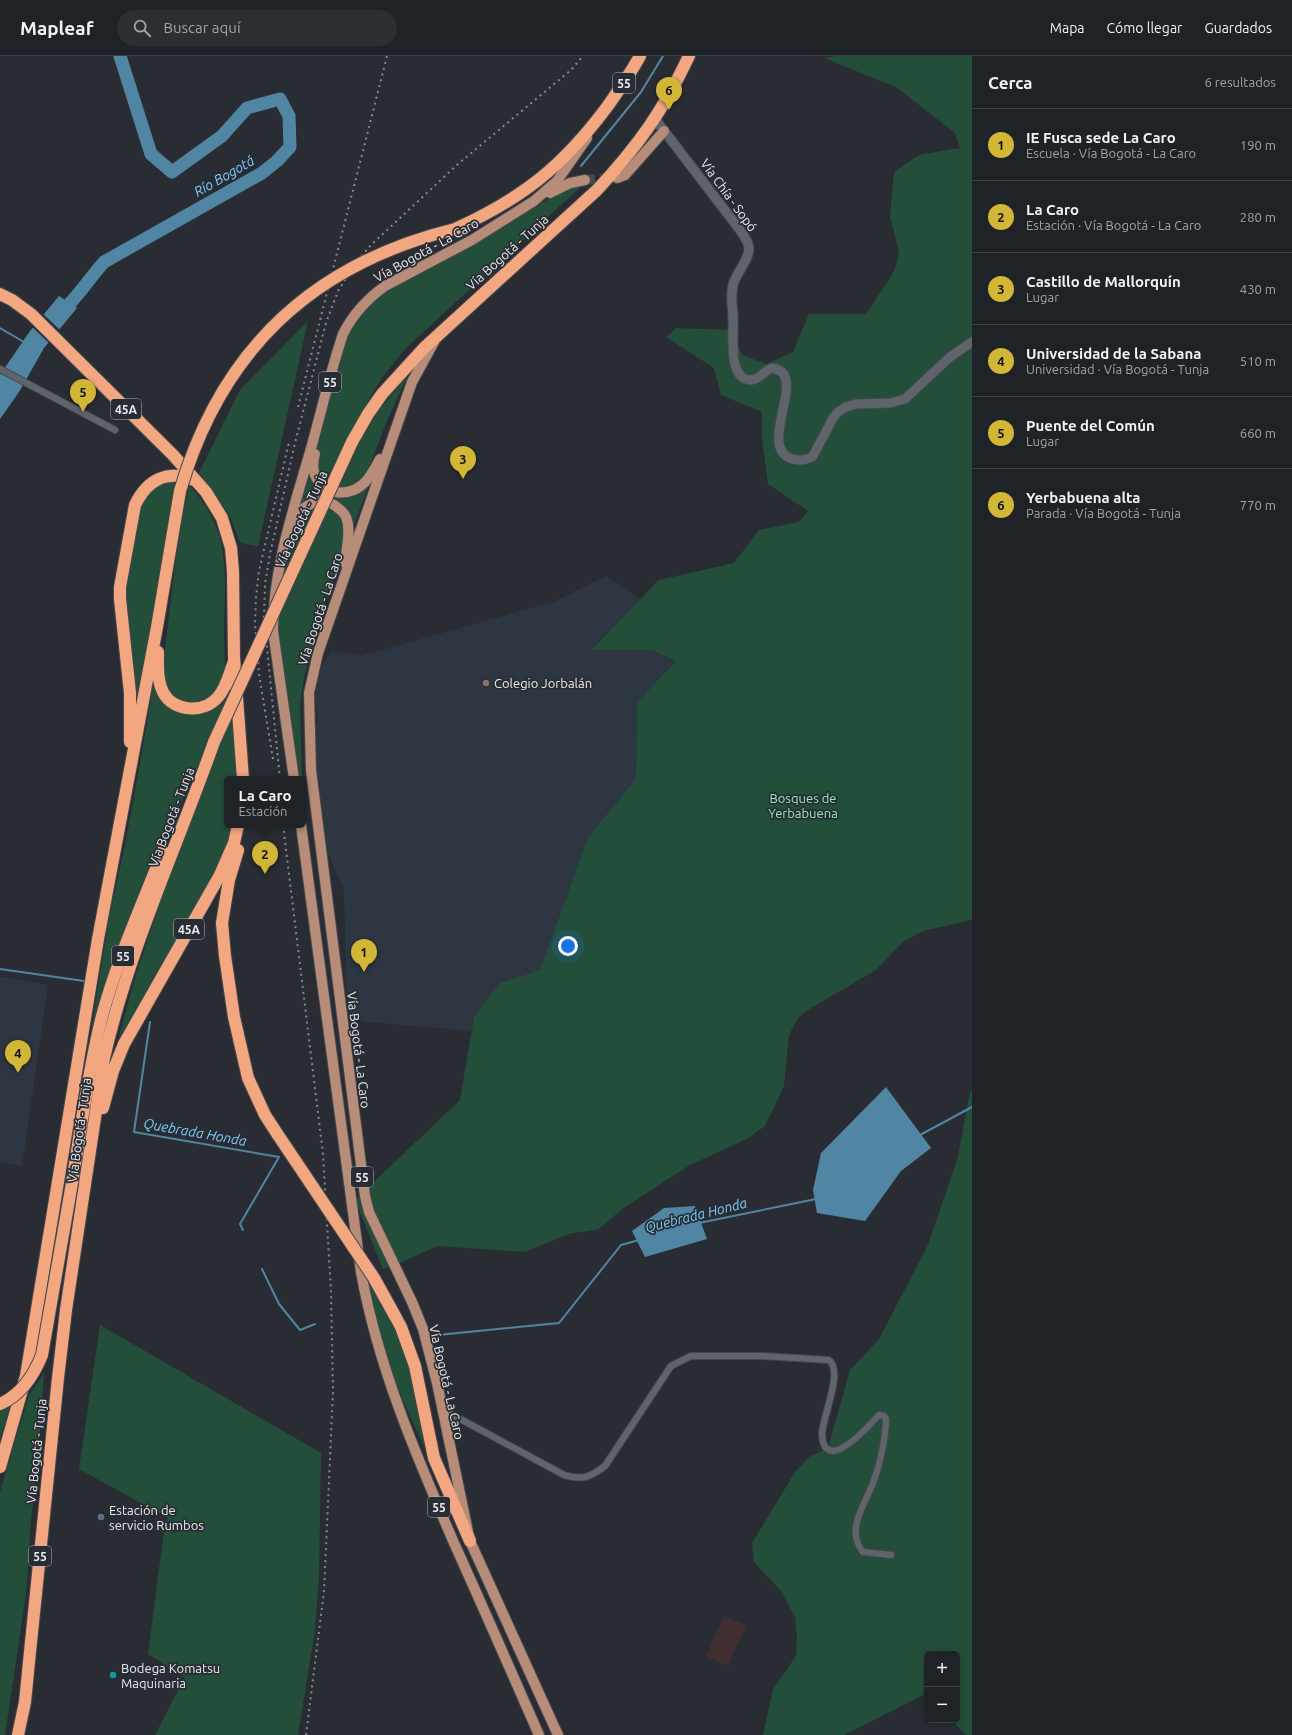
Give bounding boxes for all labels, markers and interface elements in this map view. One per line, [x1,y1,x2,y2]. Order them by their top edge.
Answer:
search box [117,10,397,46]
text: Mapleaf [20,17,93,39]
icon: search [131,17,153,39]
text: Buscar aquí [163,19,241,36]
text: Mapa [1050,20,1085,36]
text: Cómo llegar [1107,20,1182,36]
text: Guardados [1204,20,1272,36]
road number: 55 [613,73,635,93]
text: Cerca [988,73,1033,92]
text: 6 resultados [1205,75,1276,89]
pin: 6 [656,77,682,110]
text: IE Fusca sede La Caro [1026,129,1176,146]
text: 1 [997,138,1005,152]
text: 190 m [1240,138,1276,152]
text: Escuela · Vía Bogotá - La Caro [1026,146,1196,160]
water label: Río Bogotá [191,152,257,200]
street label: Vía Chía - Sopó [698,156,760,234]
text: La Caro [1026,201,1079,218]
text: 2 [997,210,1005,224]
text: 280 m [1240,210,1276,224]
street label: Vía Bogotá - Tunja [463,212,551,292]
street label: Vía Bogotá - La Caro [371,215,481,285]
text: Estación · Vía Bogotá - La Caro [1026,218,1201,232]
text: Castillo de Mallorquín [1026,273,1181,290]
text: 3 [997,282,1005,296]
text: 430 m [1240,282,1276,296]
text: Lugar [1026,290,1059,304]
text: Universidad de la Sabana [1026,345,1201,362]
text: 4 [997,354,1005,368]
text: 510 m [1240,354,1276,368]
text: Universidad · Vía Bogotá - Tunja [1026,362,1209,376]
road number: 55 [319,372,341,392]
pin: 5 [70,379,96,412]
road number: 45A [111,399,141,419]
text: Puente del Común [1026,417,1155,434]
text: 5 [997,426,1005,440]
text: 660 m [1240,426,1276,440]
text: Lugar [1026,434,1059,448]
pin: 3 [450,446,476,479]
street label: Vía Bogotá - Tunja [272,468,330,570]
text: Yerbabuena alta [1026,489,1140,506]
text: 6 [997,498,1005,512]
text: 770 m [1240,498,1276,512]
text: Parada · Vía Bogotá - Tunja [1026,506,1181,520]
street label: Vía Bogotá - La Caro [295,551,345,667]
place label: Colegio Jorbalán [494,676,592,690]
marker: Colegio Jorbalán [481,678,491,688]
street label: Vía Bogotá - Tunja [146,765,196,869]
popup [224,776,306,828]
text: La Caro [238,787,292,804]
park label: Bosques de Yerbabuena [768,791,838,820]
text: Estación [238,804,287,818]
pin: 2 [252,841,278,874]
road number: 45A [174,919,204,939]
your location [558,936,578,956]
pin: 1 [351,939,377,972]
road number: 55 [112,946,134,966]
street label: Vía Bogotá - La Caro [345,991,373,1109]
pin: 4 [5,1040,31,1073]
street label: Vía Bogotá - Tunja [65,1077,93,1183]
water label: Quebrada Honda [142,1115,248,1150]
road number: 55 [351,1167,373,1187]
water label: Quebrada Honda [643,1194,749,1236]
street label: Vía Bogotá - La Caro [427,1323,467,1441]
street label: Vía Bogotá - Tunja [24,1398,48,1504]
road number: 55 [428,1497,450,1517]
place label: Estación de servicio Rumbos [109,1503,204,1532]
marker: Estación de servicio Rumbos [96,1512,106,1522]
road number: 55 [29,1546,51,1566]
map controls [924,1651,960,1723]
button: + [924,1651,960,1687]
place label: Bodega Komatsu Maquinaria [121,1661,220,1690]
marker: Bodega Komatsu Maquinaria [108,1670,118,1680]
button: − [924,1687,960,1723]

